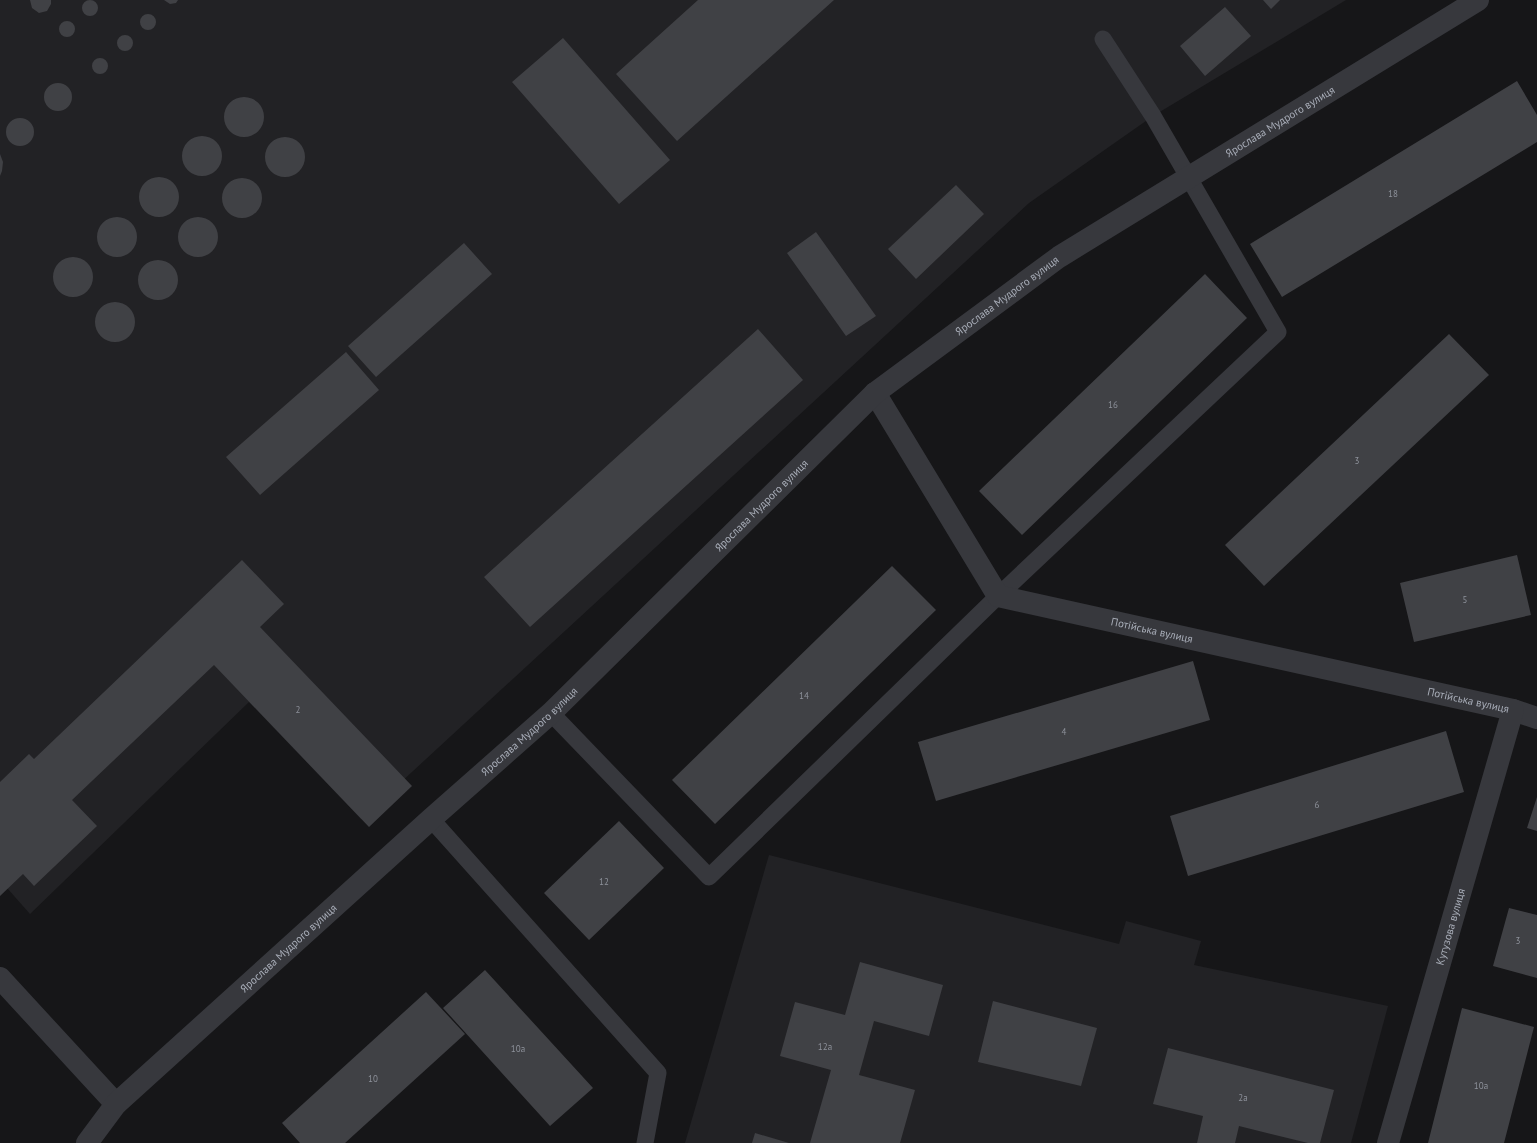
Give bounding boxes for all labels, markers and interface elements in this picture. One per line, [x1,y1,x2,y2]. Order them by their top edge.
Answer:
street label: Ярослава Мудрого вулиця [1223,83,1337,160]
house number: 18 [1388,188,1398,199]
street label: Ярослава Мудрого вулиця [952,253,1062,338]
house number: 16 [1108,399,1118,410]
house number: 3 [1355,455,1360,466]
street label: Ярослава Мудрого вулиця [712,456,811,554]
house number: 5 [1463,594,1468,605]
street label: Потійська вулиця [1110,614,1194,646]
street label: Ярослава Мудрого вулиця [478,684,580,779]
street label: Потійська вулиця [1426,684,1510,716]
house number: 14 [799,690,809,701]
house number: 2 [296,704,301,715]
house number: 4 [1062,726,1067,737]
house number: 6 [1315,799,1320,810]
house number: 12 [599,876,609,887]
street label: Кутузова вулиця [1433,887,1468,967]
street label: Ярослава Мудрого вулиця [237,901,340,995]
house number: 3 [1516,935,1521,946]
house number: 12а [818,1041,832,1052]
house number: 10а [511,1043,525,1054]
house number: 10 [368,1073,378,1084]
house number: 10а [1474,1080,1488,1091]
house number: 2а [1238,1092,1248,1103]

